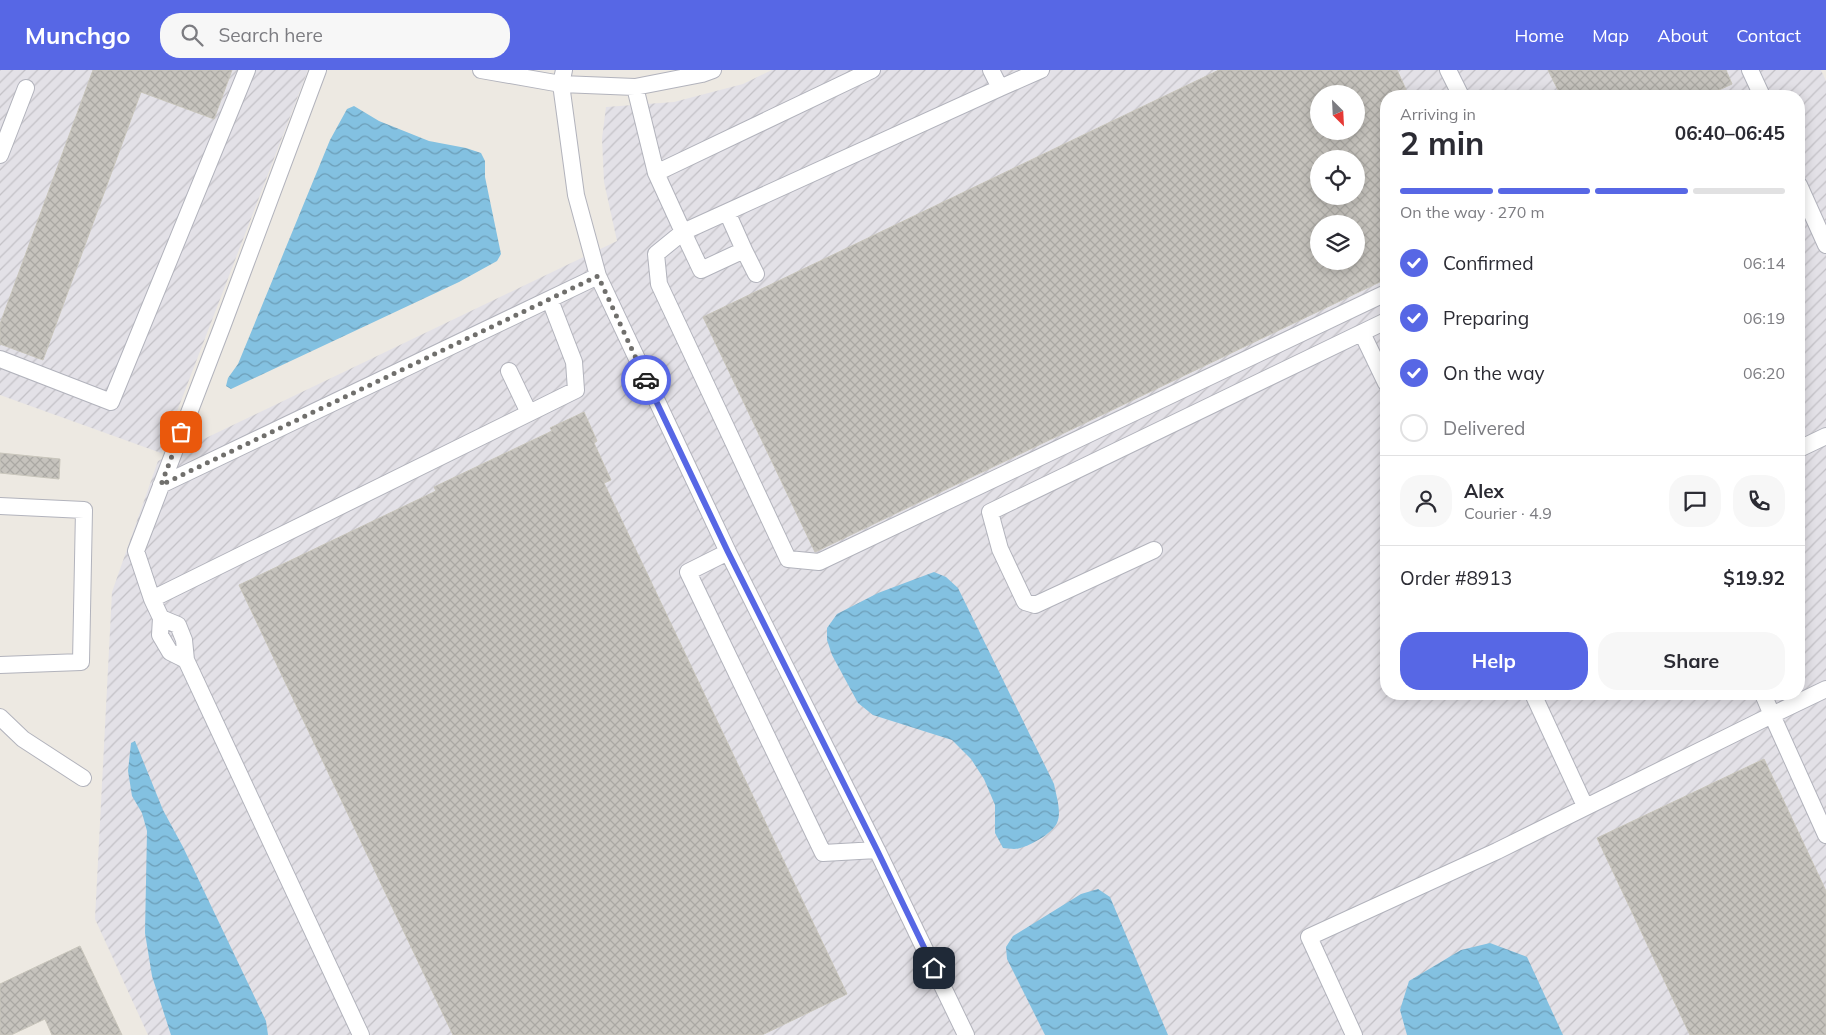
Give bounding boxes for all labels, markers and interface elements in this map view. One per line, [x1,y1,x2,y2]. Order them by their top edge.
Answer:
search box [160,13,510,58]
text: Munchgo [25,20,130,50]
icon: search [178,21,206,49]
text: Search here [218,23,323,47]
text: Home [1514,24,1564,47]
text: Map [1592,24,1629,47]
text: About [1657,24,1708,47]
text: Contact [1736,24,1801,47]
north arrow [1310,85,1365,140]
map controls [1310,85,1365,270]
text: Arriving in [1400,104,1476,124]
text: 06:40–06:45 [1675,121,1785,145]
text: 2 min [1400,123,1484,163]
button: locate [1310,150,1365,205]
text: On the way · 270 m [1400,202,1545,222]
button: layers [1310,215,1365,270]
icon: check [1400,249,1428,277]
text: Confirmed [1443,251,1534,275]
text: 06:14 [1743,253,1785,273]
icon: check [1400,304,1428,332]
text: Preparing [1443,306,1529,330]
text: 06:19 [1743,308,1785,328]
courier [621,355,671,405]
icon: check [1400,359,1428,387]
text: On the way [1443,361,1545,385]
text: 06:20 [1743,363,1785,383]
icon: car [632,366,660,394]
pin [160,411,202,453]
text: Delivered [1443,416,1525,440]
icon: bag [167,418,195,446]
button: person [1400,475,1452,527]
button: chat [1669,475,1721,527]
button: phone [1733,475,1785,527]
text: Alex [1464,479,1504,503]
text: Courier · 4.9 [1464,503,1552,523]
text: Order #8913 [1400,566,1512,590]
text: $19.92 [1723,566,1785,590]
button: Help [1400,632,1588,690]
button: Share [1598,632,1785,690]
pin [913,947,955,989]
icon: home [920,954,948,982]

